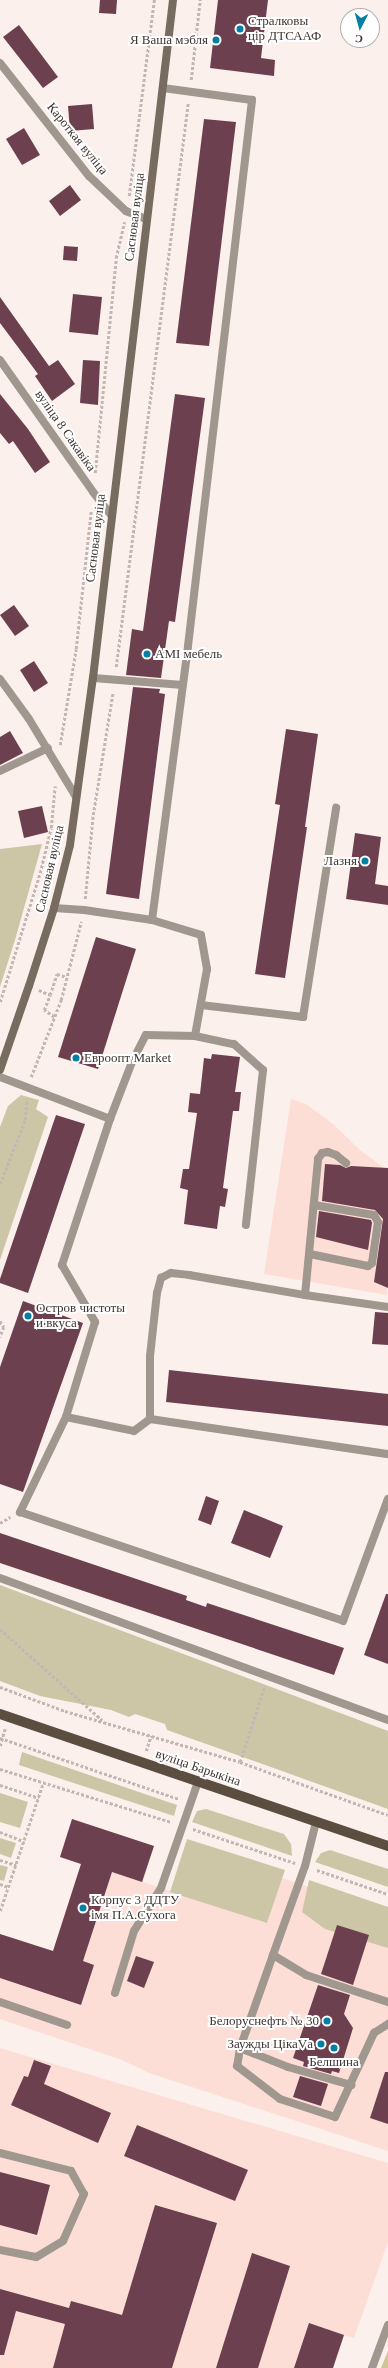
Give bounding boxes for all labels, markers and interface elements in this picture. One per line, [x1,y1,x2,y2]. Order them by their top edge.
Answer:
north arrow [340,8,380,48]
place label: Стралковы цір ДТСААФ [248,14,321,45]
marker: Стралковы цір ДТСААФ [235,24,245,34]
place label: Я Ваша мэбля [130,32,208,48]
text: С [354,33,363,45]
marker: Я Ваша мэбля [211,35,221,45]
street label: Кароткая вуліца [43,100,111,178]
street label: Сасновая вуліца [122,172,148,262]
street label: вуліца 8 Сакавіка [31,387,99,475]
street label: Сасновая вуліца [83,493,109,583]
place label: AMI мебель [155,646,222,662]
marker: AMI мебель [142,649,152,659]
street label: Сасновая вуліца [32,824,68,914]
place label: Лазня [324,853,357,869]
marker: Лазня [360,856,370,866]
place label: Евроопт Market [84,1050,171,1066]
marker: Евроопт Market [71,1053,81,1063]
place label: Остров чистоты и вкуса [36,1301,125,1332]
marker: Остров чистоты и вкуса [23,1311,33,1321]
street label: вуліца Барыкіна [153,1746,243,1790]
place label: Корпус 3 ДДТУ імя П.А.Сухога [91,1893,179,1924]
marker: Корпус 3 ДДТУ імя П.А.Сухога [78,1903,88,1913]
place label: Белоруснефть № 30 [209,2013,319,2029]
marker: Белоруснефть № 30 [322,2016,332,2026]
place label: Заужды ЦікаVа [227,2036,313,2052]
marker: Заужды ЦікаVа [316,2039,326,2049]
marker: Белшина [329,2043,339,2053]
place label: Белшина [309,2054,359,2070]

